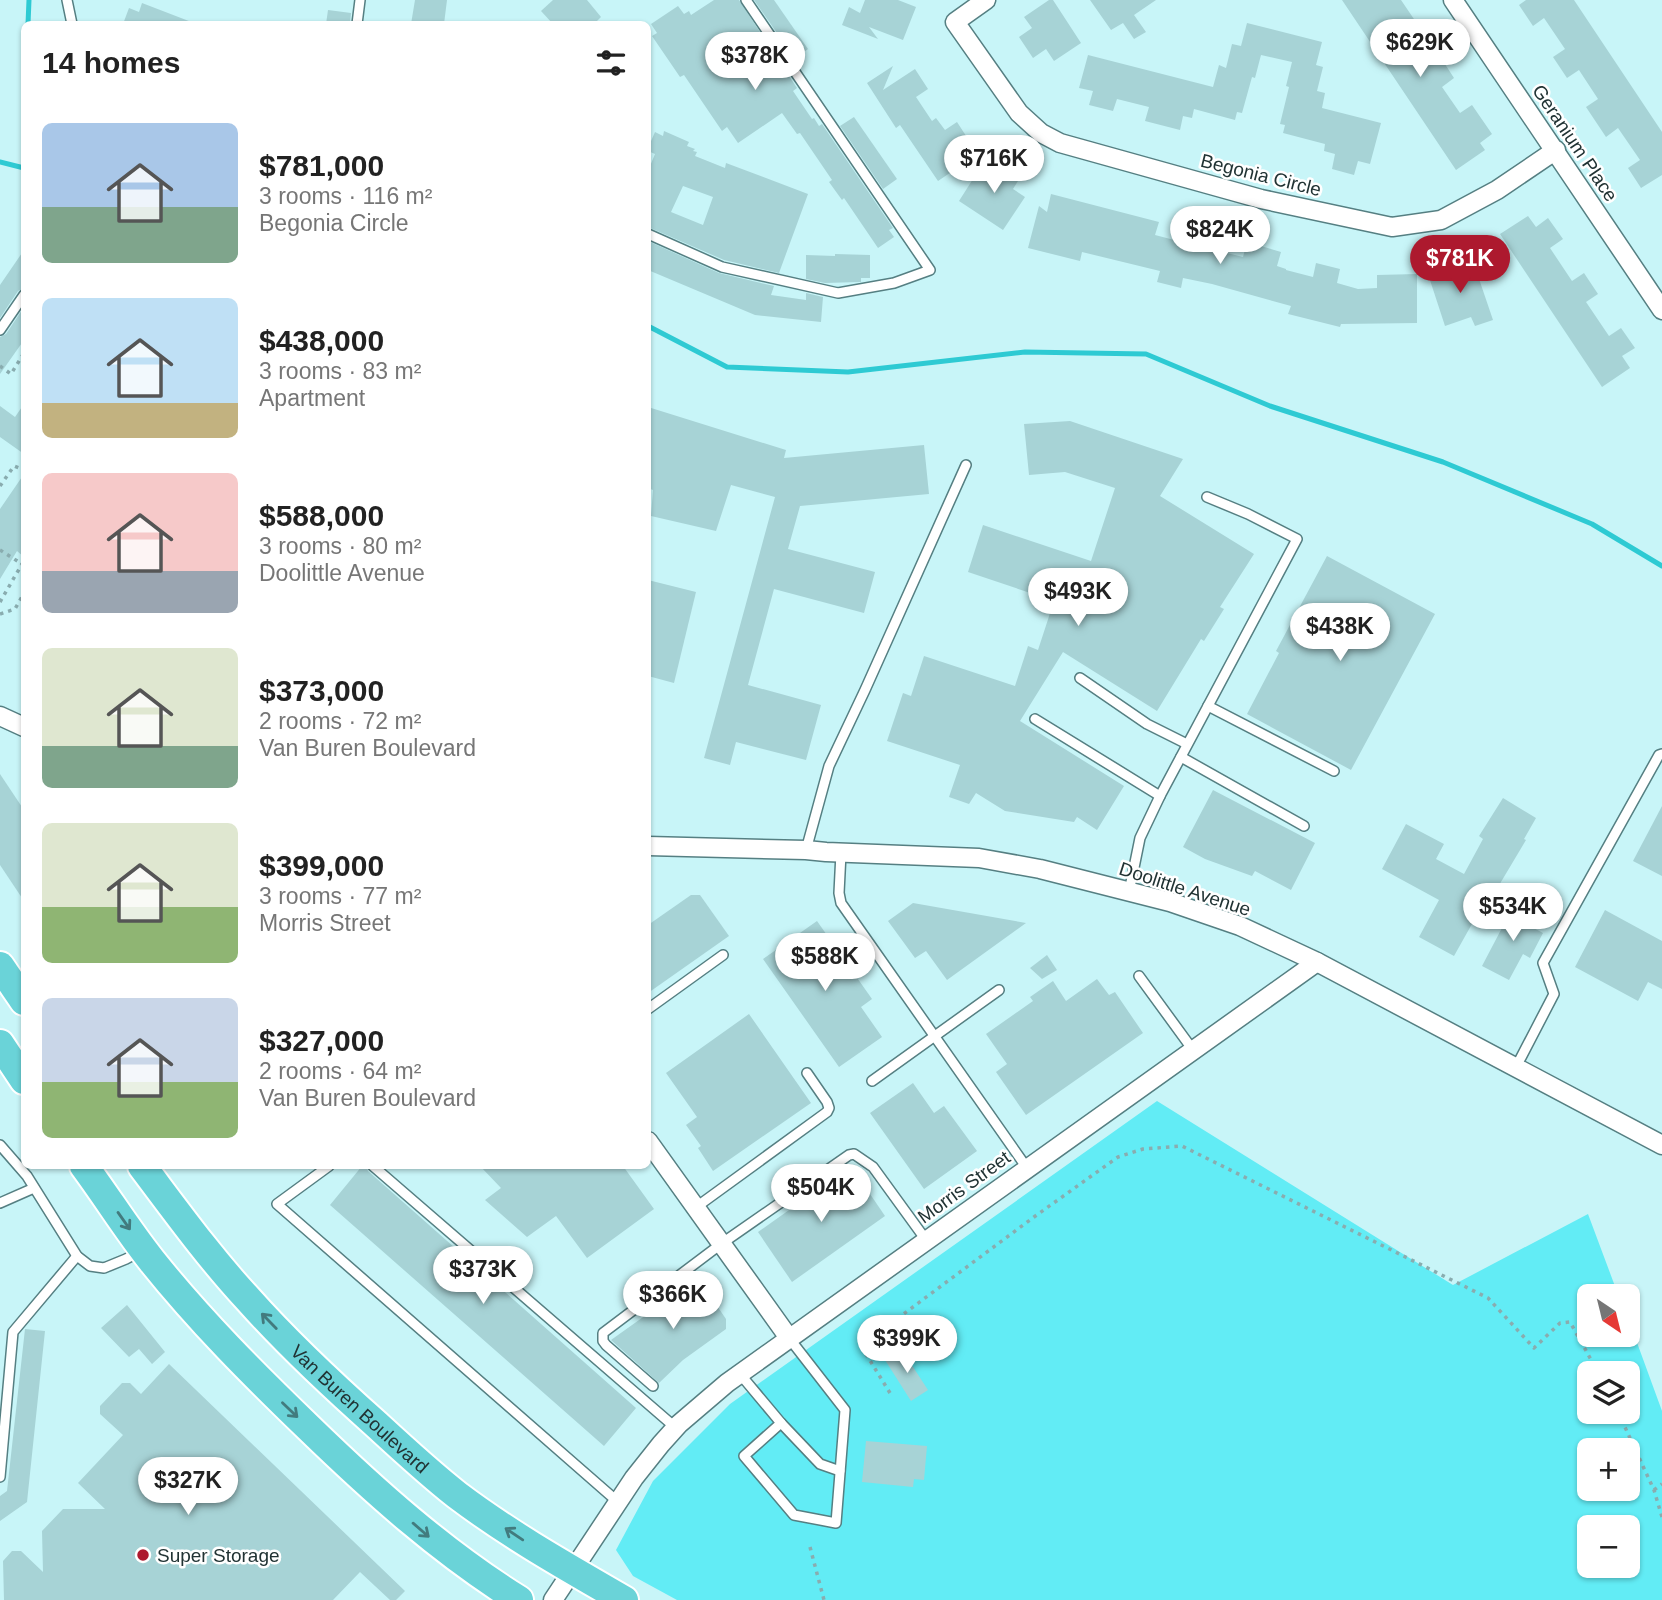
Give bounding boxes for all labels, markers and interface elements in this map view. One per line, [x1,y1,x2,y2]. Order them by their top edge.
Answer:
pin: $629K [1371,20,1469,79]
text: $629K [1386,29,1454,55]
pin: $378K [706,32,804,92]
text: $378K [721,42,789,68]
icon: filters [592,44,630,82]
text: 14 homes [42,46,180,79]
street label: Geranium Place [1528,81,1622,205]
pin: $716K [945,136,1043,195]
text: $716K [960,145,1028,171]
text: $781,000 [259,149,384,182]
street label: Begonia Circle [1199,150,1323,200]
icon: home [98,151,182,235]
text: 3 rooms · 116 m² [259,183,432,209]
pin: $824K [1171,206,1269,266]
text: Begonia Circle [259,210,409,236]
text: $824K [1186,216,1254,242]
pin: $781K [1411,236,1509,295]
text: $781K [1426,245,1494,271]
text: $438,000 [259,324,384,357]
icon: home [98,326,182,410]
text: 3 rooms · 83 m² [259,358,421,384]
text: Apartment [259,385,365,411]
text: $588,000 [259,499,384,532]
icon: home [98,501,182,585]
text: 3 rooms · 80 m² [259,533,421,559]
text: Doolittle Avenue [259,560,425,586]
pin: $493K [1029,568,1127,628]
text: $493K [1044,578,1112,604]
pin: $438K [1291,604,1389,663]
text: $438K [1306,613,1374,639]
text: $373,000 [259,674,384,707]
icon: home [98,676,182,760]
text: 2 rooms · 72 m² [259,708,421,734]
text: Van Buren Boulevard [259,735,476,761]
text: $399,000 [259,849,384,882]
icon: home [98,851,182,935]
street label: Doolittle Avenue [1117,858,1253,920]
text: 3 rooms · 77 m² [259,883,421,909]
pin: $534K [1464,884,1562,943]
text: $534K [1479,893,1547,919]
text: Morris Street [259,910,391,936]
pin: $588K [776,934,874,993]
text: $588K [791,943,859,969]
text: $327,000 [259,1024,384,1057]
icon: home [98,1026,182,1110]
text: 2 rooms · 64 m² [259,1058,421,1084]
text: Van Buren Boulevard [259,1085,476,1111]
street label: Morris Street [914,1146,1015,1227]
pin: $504K [772,1164,870,1224]
text: $504K [787,1174,855,1200]
one-way arrow [117,1211,131,1230]
pin: $373K [434,1246,532,1306]
text: $373K [449,1256,517,1282]
pin: $366K [624,1272,722,1331]
text: $366K [639,1281,707,1307]
north arrow [1577,1284,1640,1348]
map controls [1577,1284,1640,1578]
one-way arrow [261,1313,278,1330]
pin: $399K [858,1316,956,1375]
text: $399K [873,1325,941,1351]
street label: Van Buren Boulevard [287,1340,433,1477]
button: layers [1577,1361,1640,1424]
one-way arrow [281,1402,298,1419]
button: + [1577,1438,1640,1501]
pin: $327K [139,1458,237,1517]
text: $327K [154,1467,222,1493]
button: − [1577,1515,1640,1578]
one-way arrow [412,1522,430,1538]
one-way arrow [505,1527,524,1542]
place label: Super Storage [157,1545,280,1566]
marker: Super Storage [135,1547,151,1563]

